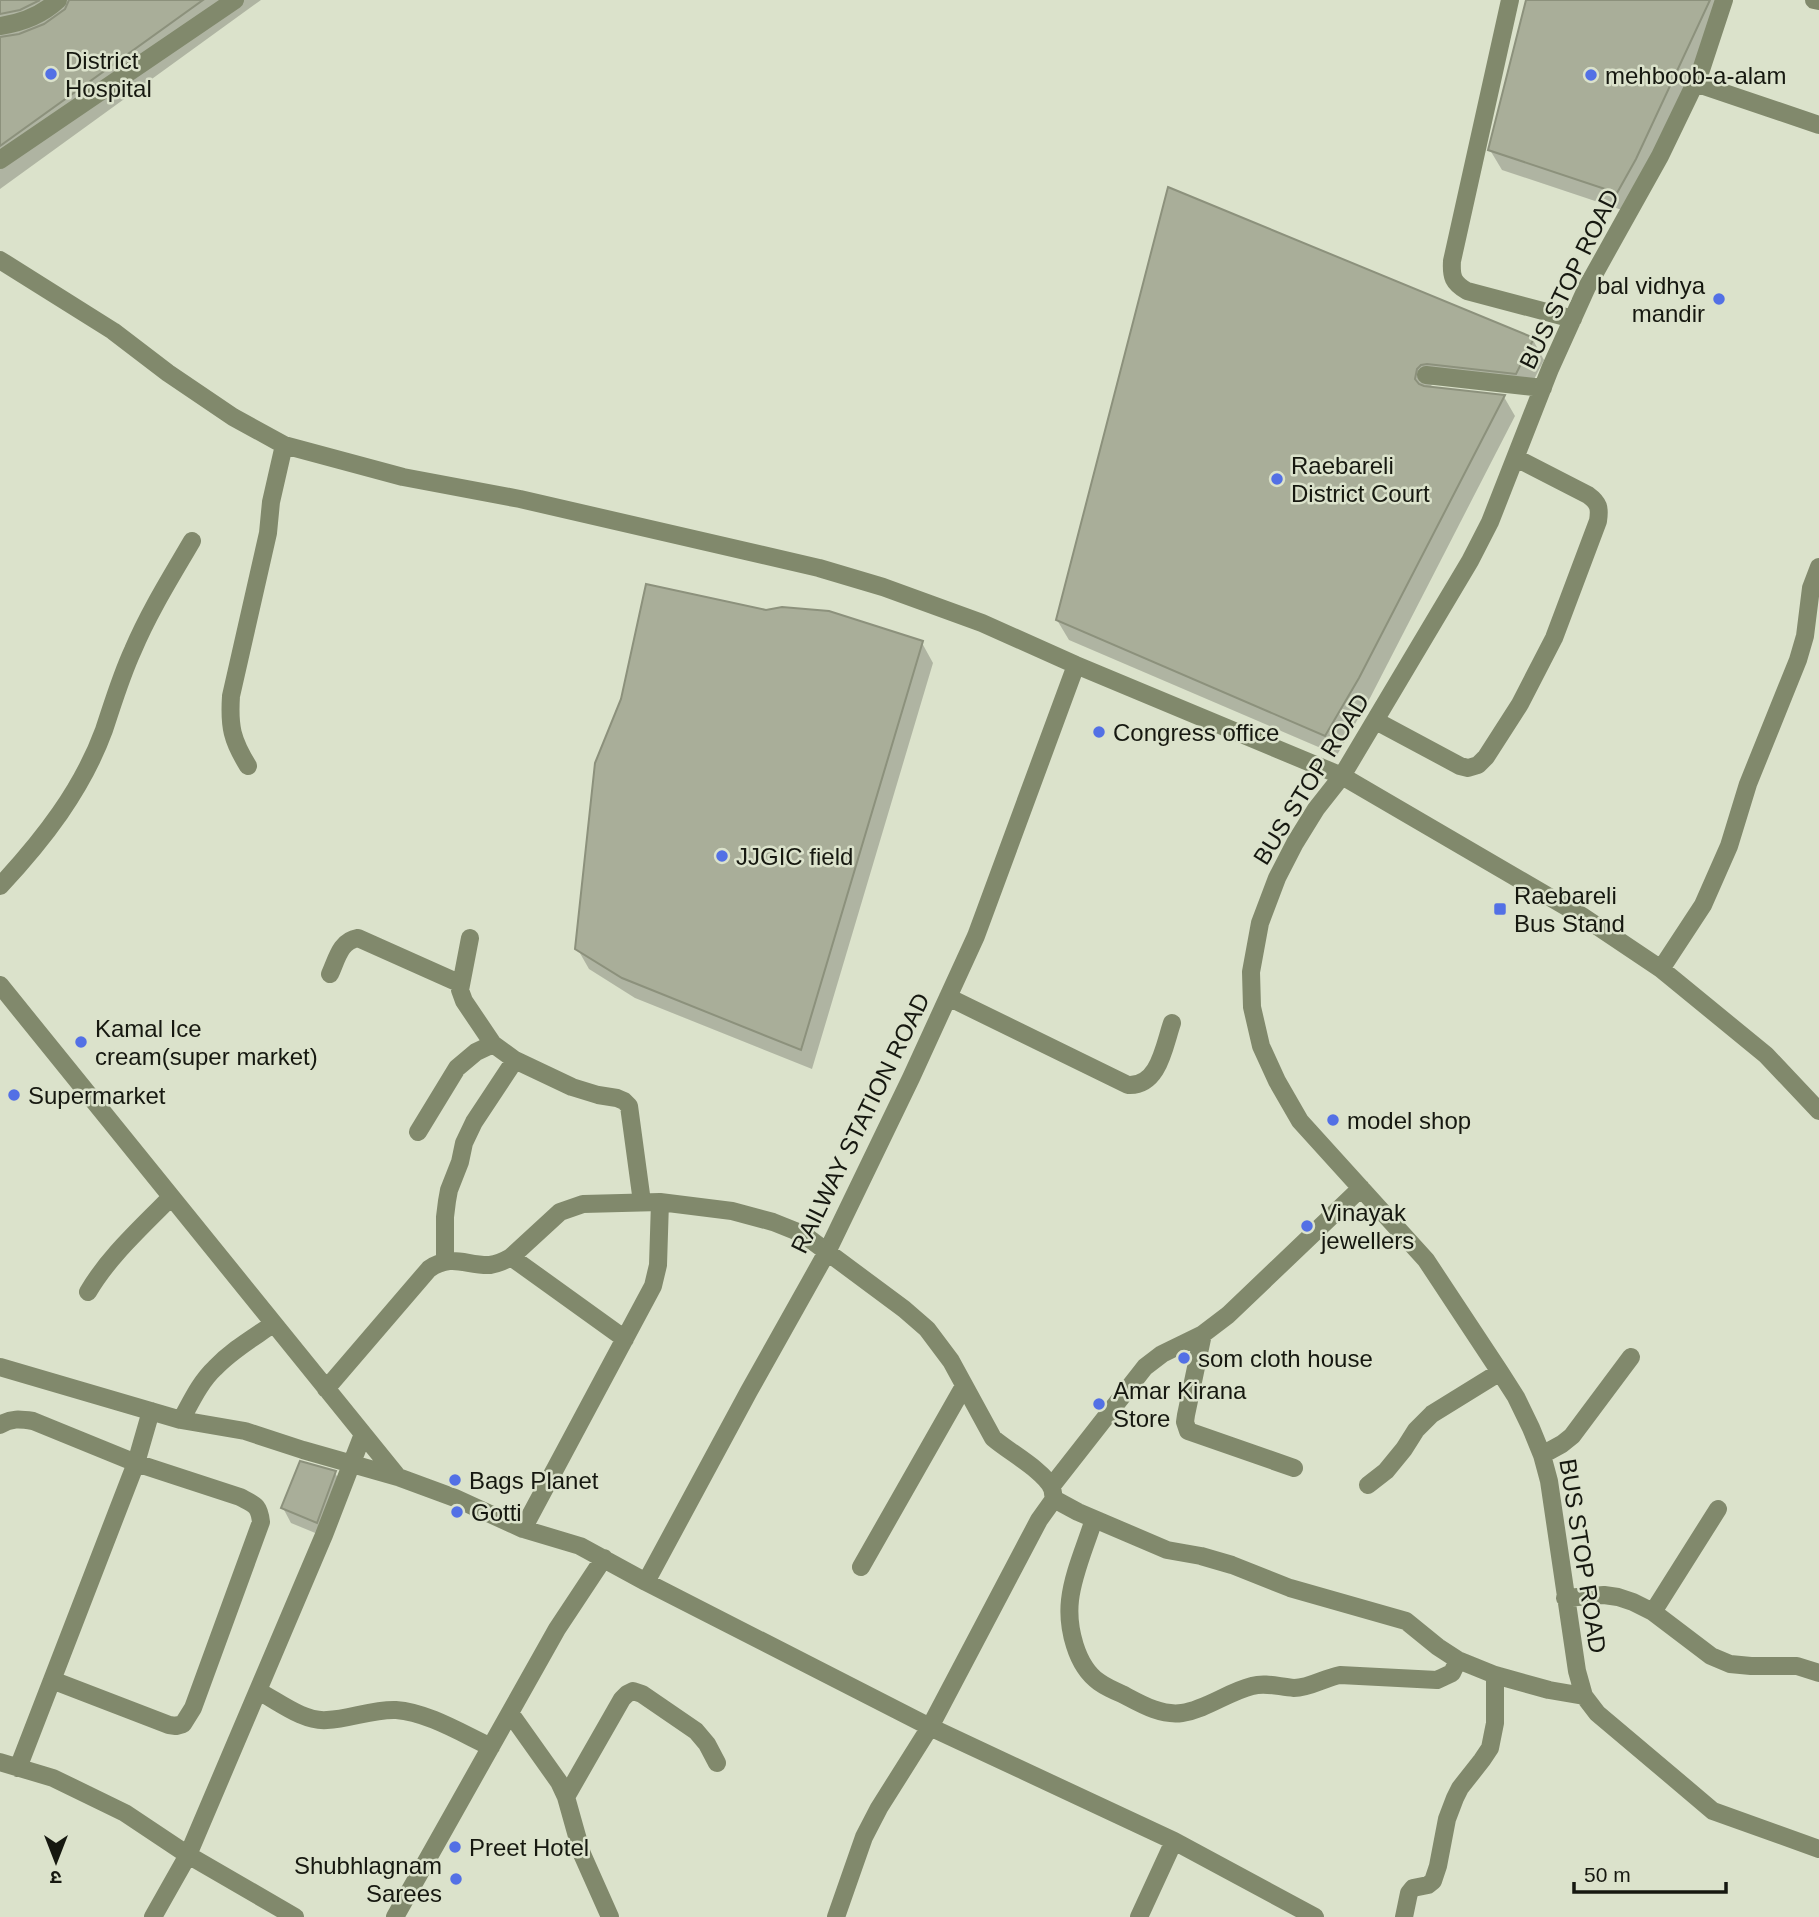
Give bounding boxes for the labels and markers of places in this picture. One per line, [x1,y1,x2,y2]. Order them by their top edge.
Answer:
place label: District Hospital [65,47,152,102]
place label: mehboob-a-alam [1605,62,1786,89]
marker: District Hospital [43,66,59,82]
marker: mehboob-a-alam [1583,67,1599,83]
place label: bal vidhya mandir [1597,272,1706,327]
marker: bal vidhya mandir [1711,291,1727,307]
place label: Raebareli District Court [1291,452,1430,507]
marker: Raebareli District Court [1269,471,1285,487]
place label: Congress office [1113,719,1279,746]
marker: Congress office [1091,724,1107,740]
place label: JJGIC field [736,843,853,870]
marker: JJGIC field [714,848,730,864]
place label: Raebareli Bus Stand [1514,882,1625,937]
marker: Raebareli Bus Stand [1492,901,1508,917]
place label: Kamal Ice cream(super market) [95,1015,318,1070]
marker: Kamal Ice cream(super market) [73,1034,89,1050]
place label: Supermarket [28,1082,166,1109]
marker: Supermarket [6,1087,22,1103]
place label: model shop [1347,1107,1471,1134]
marker: model shop [1325,1112,1341,1128]
place label: Vinayak jewellers [1320,1199,1414,1254]
marker: Vinayak jewellers [1299,1218,1315,1234]
place label: som cloth house [1198,1345,1373,1372]
marker: som cloth house [1176,1350,1192,1366]
place label: Amar Kirana Store [1113,1377,1247,1432]
marker: Amar Kirana Store [1091,1396,1107,1412]
place label: Bags Planet [469,1467,599,1494]
marker: Bags Planet [447,1472,463,1488]
place label: Gotti [471,1499,522,1526]
marker: Gotti [449,1504,465,1520]
place label: Preet Hotel [469,1834,589,1861]
marker: Preet Hotel [447,1839,463,1855]
place label: Shubhlagnam Sarees [294,1852,442,1907]
marker: Shubhlagnam Sarees [448,1871,464,1887]

